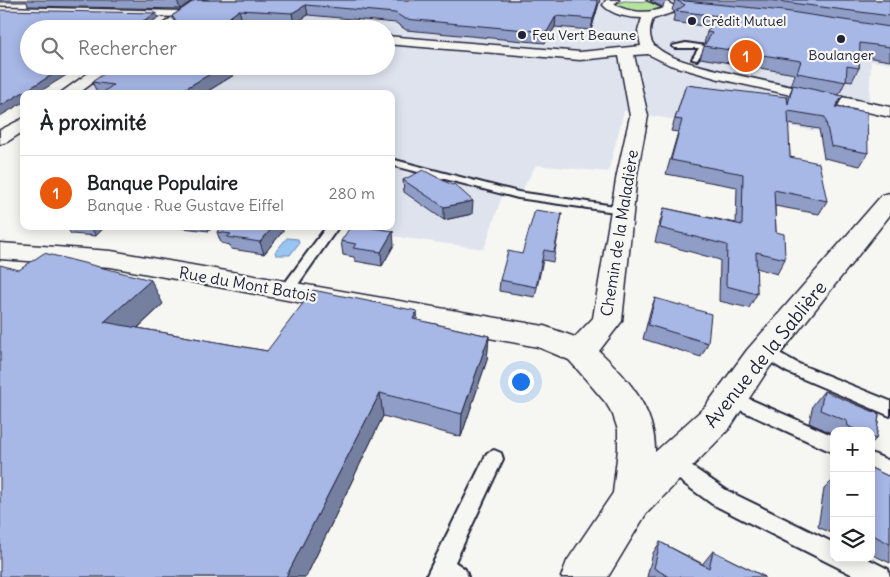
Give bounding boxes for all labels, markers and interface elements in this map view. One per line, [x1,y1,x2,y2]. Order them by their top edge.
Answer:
place label: Crédit Mutuel [702,12,786,30]
marker: Crédit Mutuel [686,15,698,27]
search box [20,20,395,75]
place label: Feu Vert Beaune [532,26,636,44]
marker: Feu Vert Beaune [516,29,528,41]
marker: Boulanger [835,33,847,45]
icon: search [38,34,66,62]
text: Rechercher [78,36,177,60]
pin: 1 [730,37,762,75]
place label: Boulanger [808,46,874,64]
text: À proximité [40,109,147,136]
street label: Chemin de la Maladière [596,148,642,318]
text: Banque Populaire [87,171,238,195]
text: 1 [53,183,59,203]
text: 280 m [329,183,375,203]
text: Banque · Rue Gustave Eiffel [87,195,284,215]
street label: Rue du Mont Batois [178,262,318,306]
street label: Avenue de la Sablière [698,276,832,432]
your location [508,369,534,395]
map controls [830,427,875,562]
button: + [830,427,875,472]
button: − [830,472,875,517]
button: layers [830,517,875,562]

